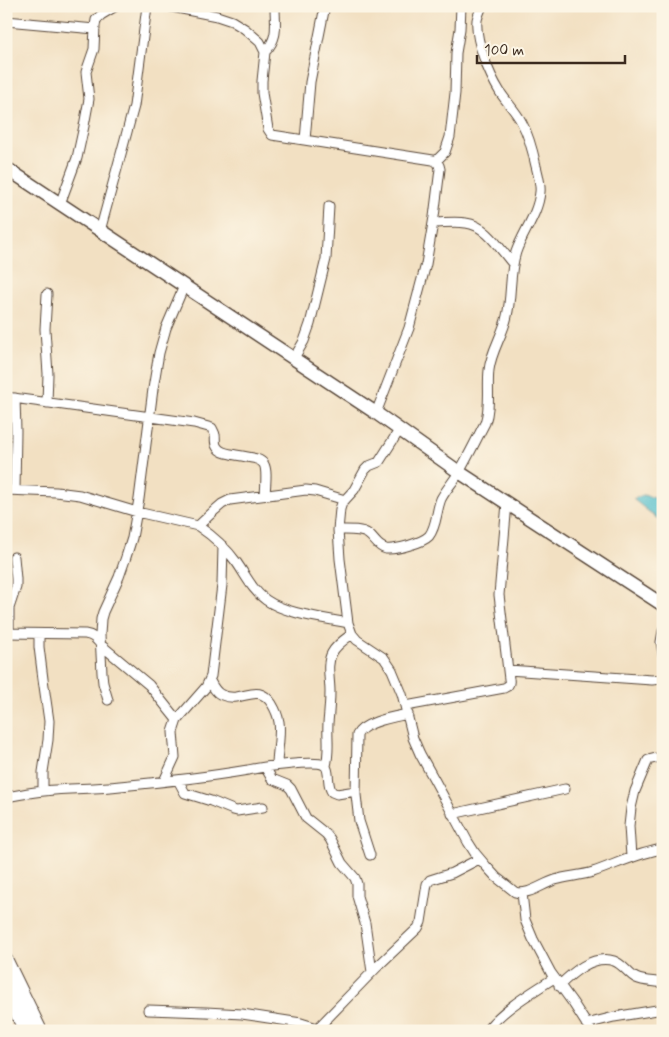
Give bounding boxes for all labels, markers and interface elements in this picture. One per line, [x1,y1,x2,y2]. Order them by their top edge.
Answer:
scale bar [477,32,624,64]
text: 100 m [484,41,524,61]

